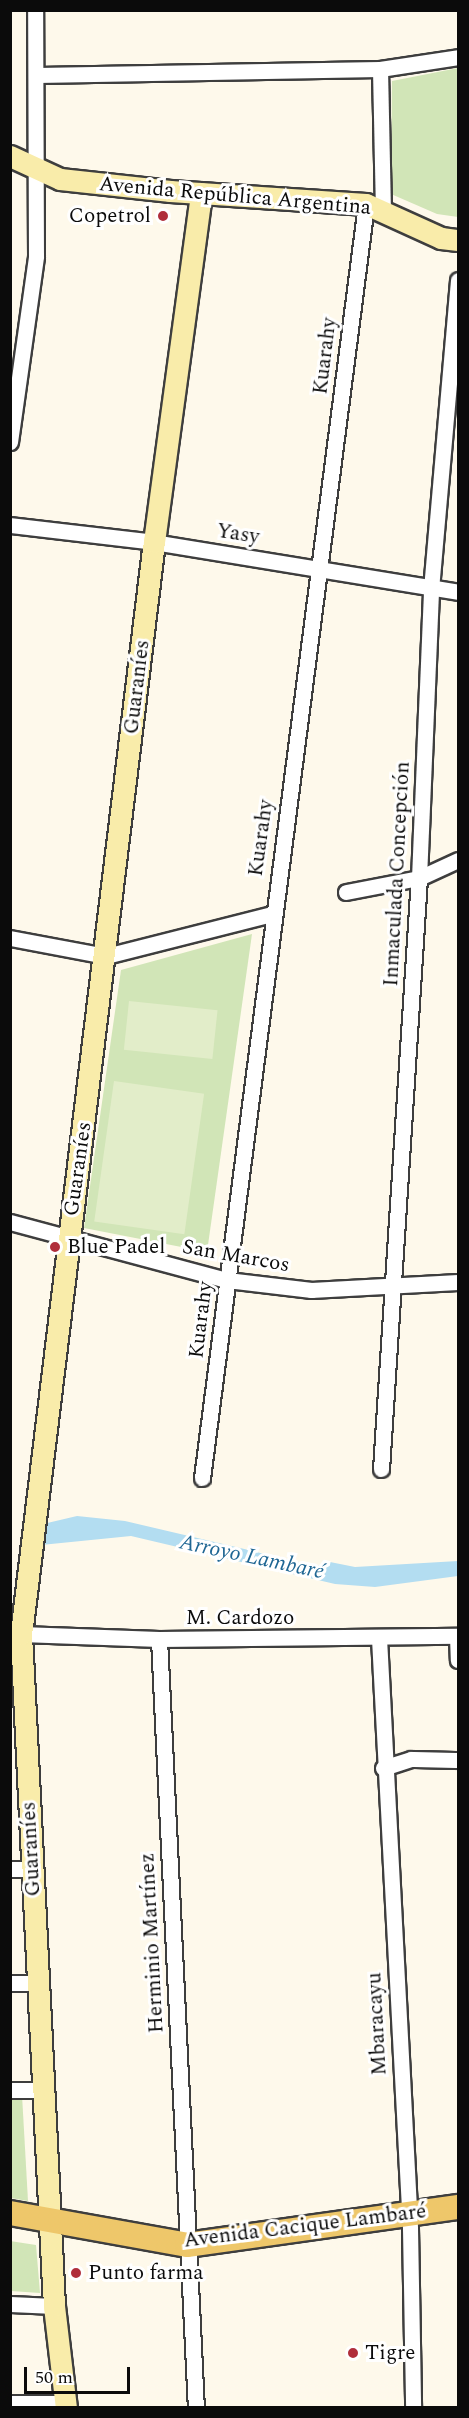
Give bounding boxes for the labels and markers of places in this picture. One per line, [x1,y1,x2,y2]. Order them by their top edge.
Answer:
place label: Copetrol [69,203,151,229]
marker: Copetrol [156,209,170,223]
place label: Blue Padel [67,1234,165,1260]
marker: Blue Padel [48,1240,62,1254]
place label: Punto farma [88,2260,203,2286]
marker: Punto farma [69,2266,83,2280]
place label: Tigre [365,2340,415,2366]
marker: Tigre [346,2346,360,2360]

